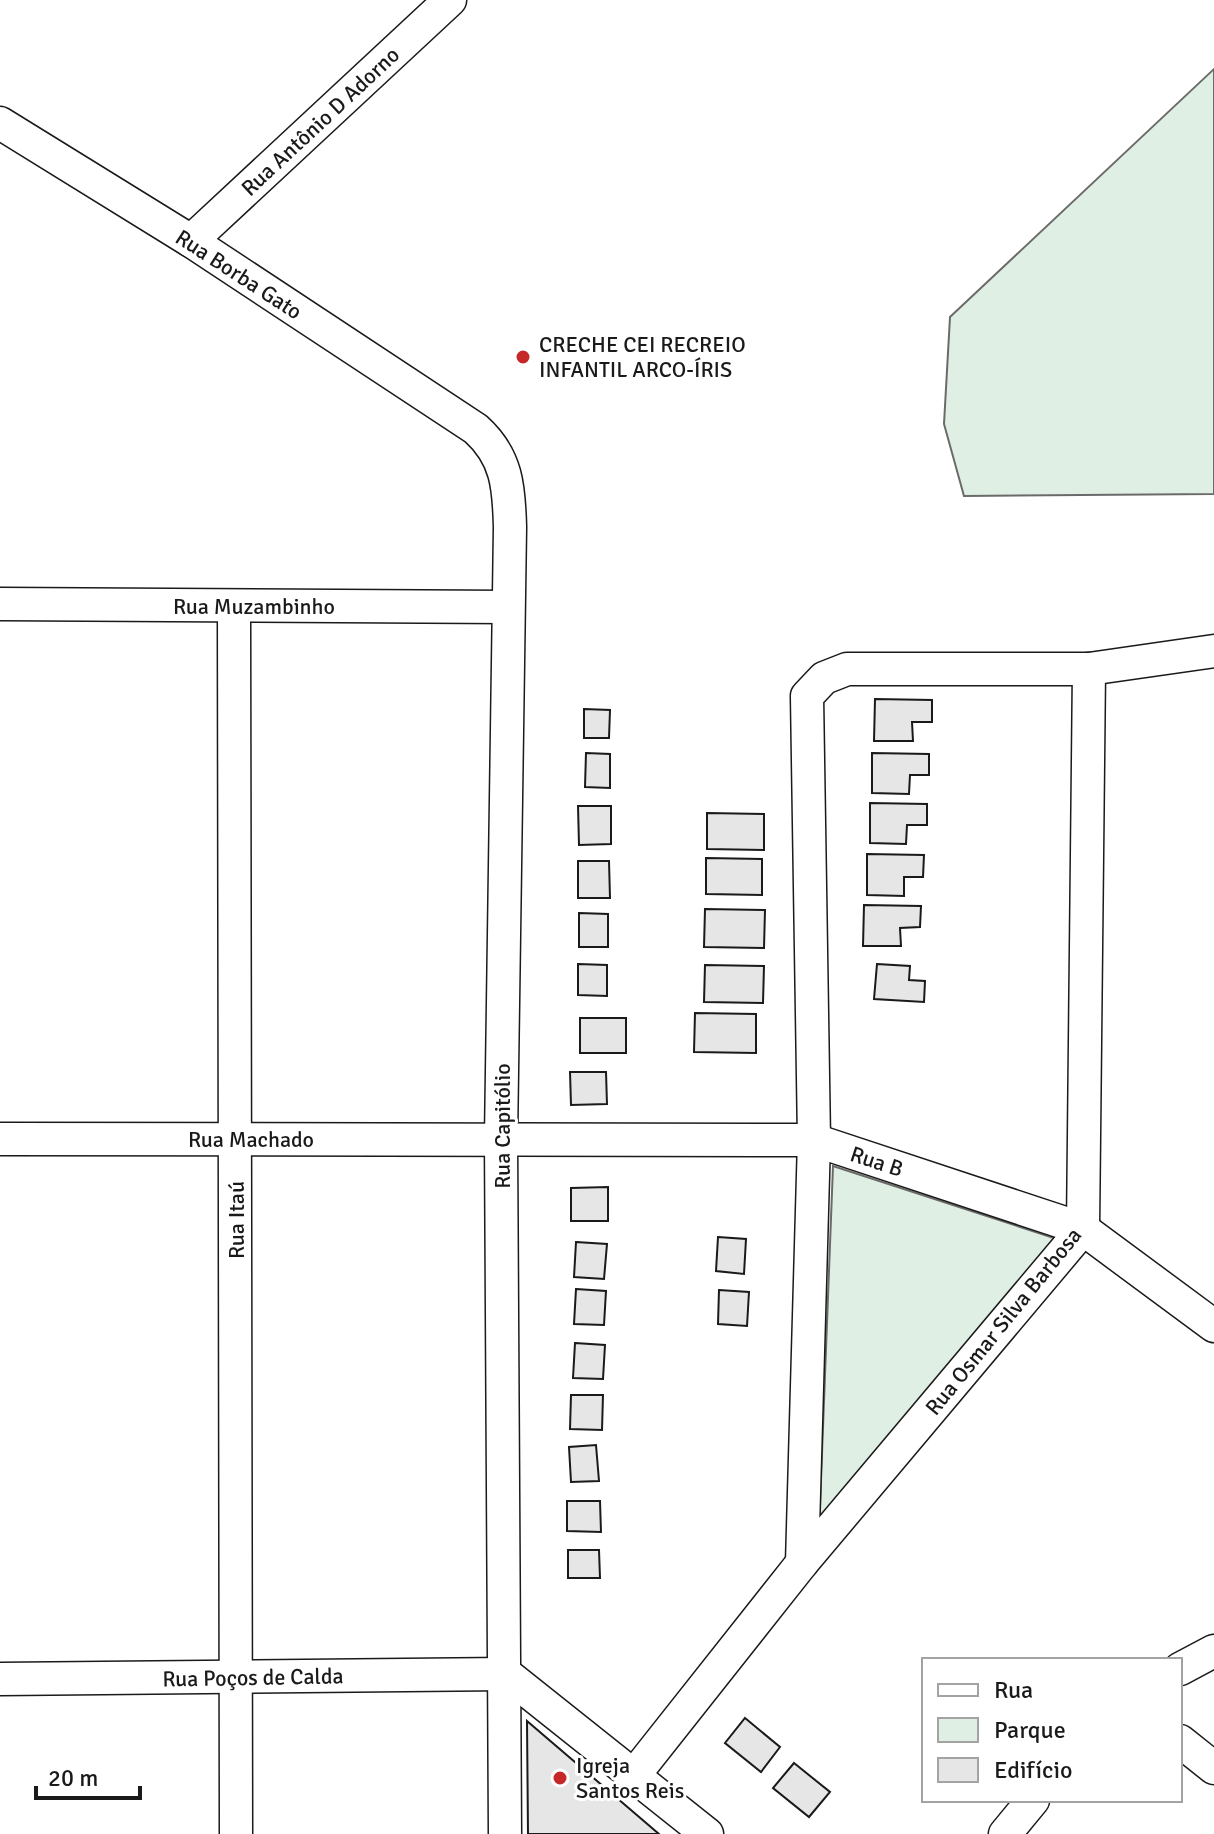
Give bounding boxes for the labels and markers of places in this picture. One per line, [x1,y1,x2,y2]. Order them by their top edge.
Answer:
place label: CRECHE CEI RECREIO INFANTIL ARCO-ÍRIS [539,331,746,383]
marker: CRECHE CEI RECREIO INFANTIL ARCO-ÍRIS [514,348,532,366]
place label: Igreja Santos Reis [576,1752,684,1804]
marker: Igreja Santos Reis [551,1769,569,1787]

